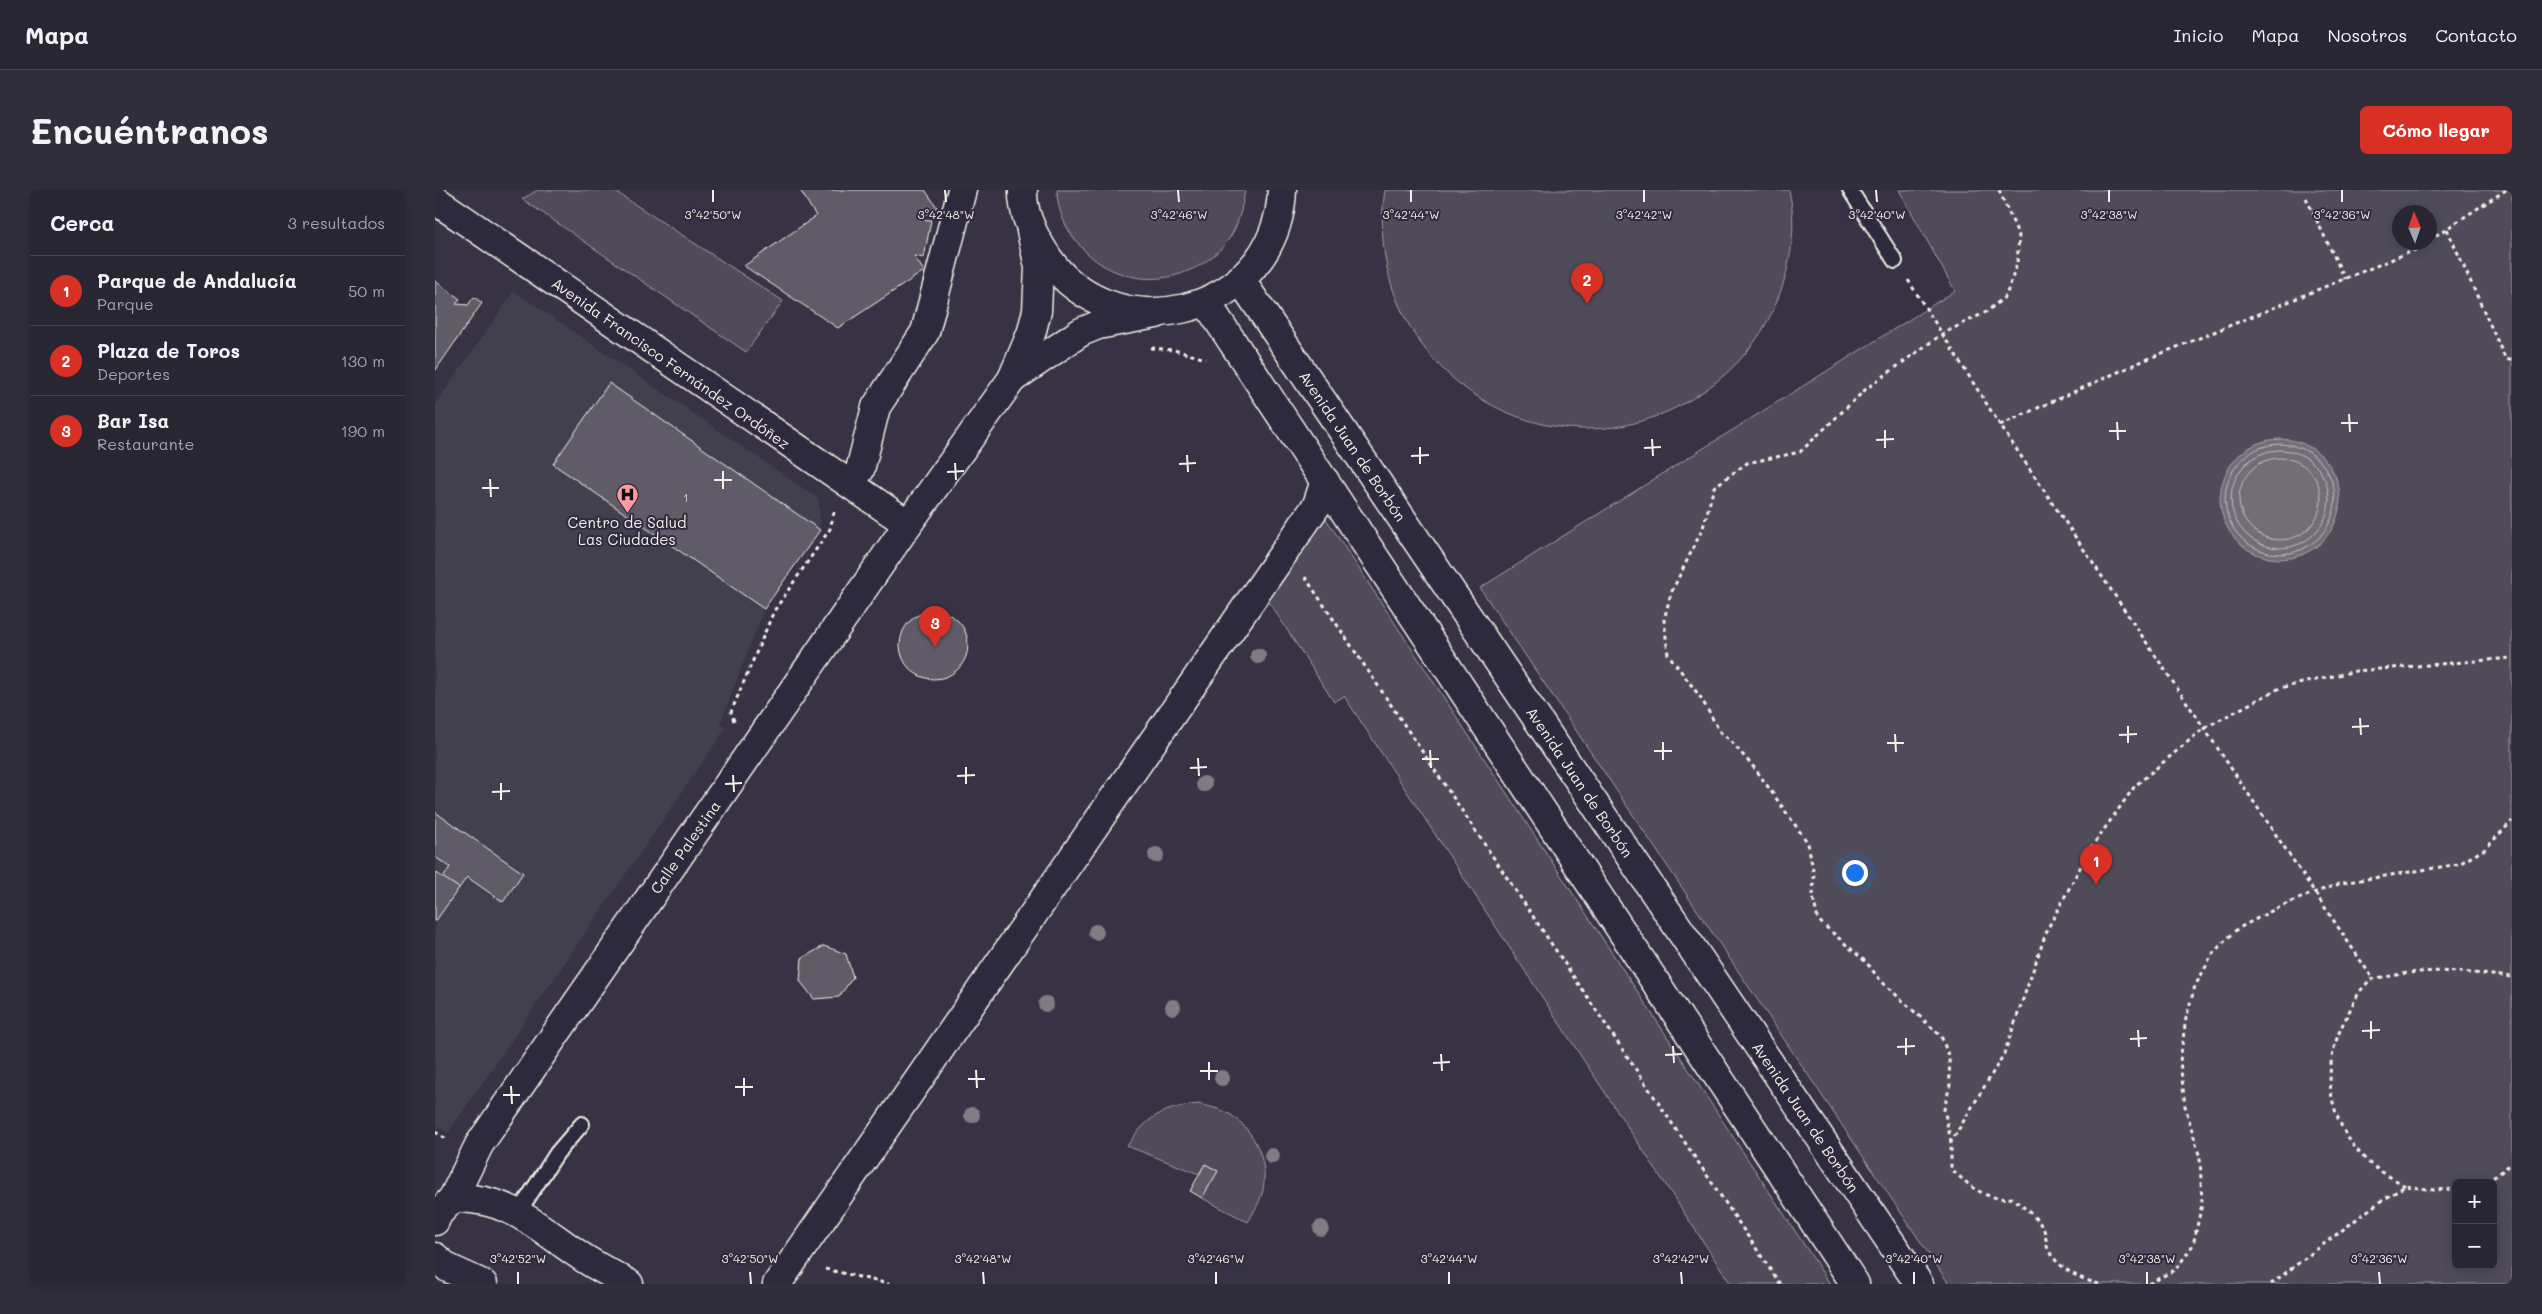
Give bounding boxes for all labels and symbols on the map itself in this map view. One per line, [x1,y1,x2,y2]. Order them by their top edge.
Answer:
north arrow [2392,205,2437,250]
text: 3°42'50"W [684,206,742,222]
text: 3°42'48"W [917,206,975,222]
text: 3°42'46"W [1150,206,1208,222]
text: 3°42'44"W [1383,206,1439,222]
text: 3°42'42"W [1616,206,1672,222]
text: 3°42'40"W [1848,206,1906,222]
text: 3°42'38"W [2080,206,2138,222]
text: 3°42'36"W [2313,206,2371,222]
pin: 2 [1571,263,1603,304]
street label: Avenida Francisco Fernández Ordóñez [548,273,794,453]
street label: Avenida Juan de Borbón [1295,367,1411,525]
hospital icon: Centro de Salud Las Ciudades [615,482,639,513]
house number: 1 [683,489,689,505]
place label: Centro de Salud Las Ciudades [568,512,687,549]
pin: 3 [919,606,951,647]
street label: Avenida Juan de Borbón [1522,703,1638,861]
street label: Calle Palestina [645,796,725,898]
pin: 1 [2080,844,2112,885]
your location [1842,860,1868,886]
street label: Avenida Juan de Borbón [1748,1038,1864,1196]
text: 3°42'52"W [490,1250,546,1266]
text: 3°42'50"W [721,1250,779,1266]
text: 3°42'48"W [954,1250,1012,1266]
text: 3°42'46"W [1187,1250,1245,1266]
text: 3°42'44"W [1421,1250,1477,1266]
text: 3°42'42"W [1653,1250,1709,1266]
text: 3°42'40"W [1885,1250,1943,1266]
text: 3°42'38"W [2118,1250,2176,1266]
text: 3°42'36"W [2350,1250,2408,1266]

